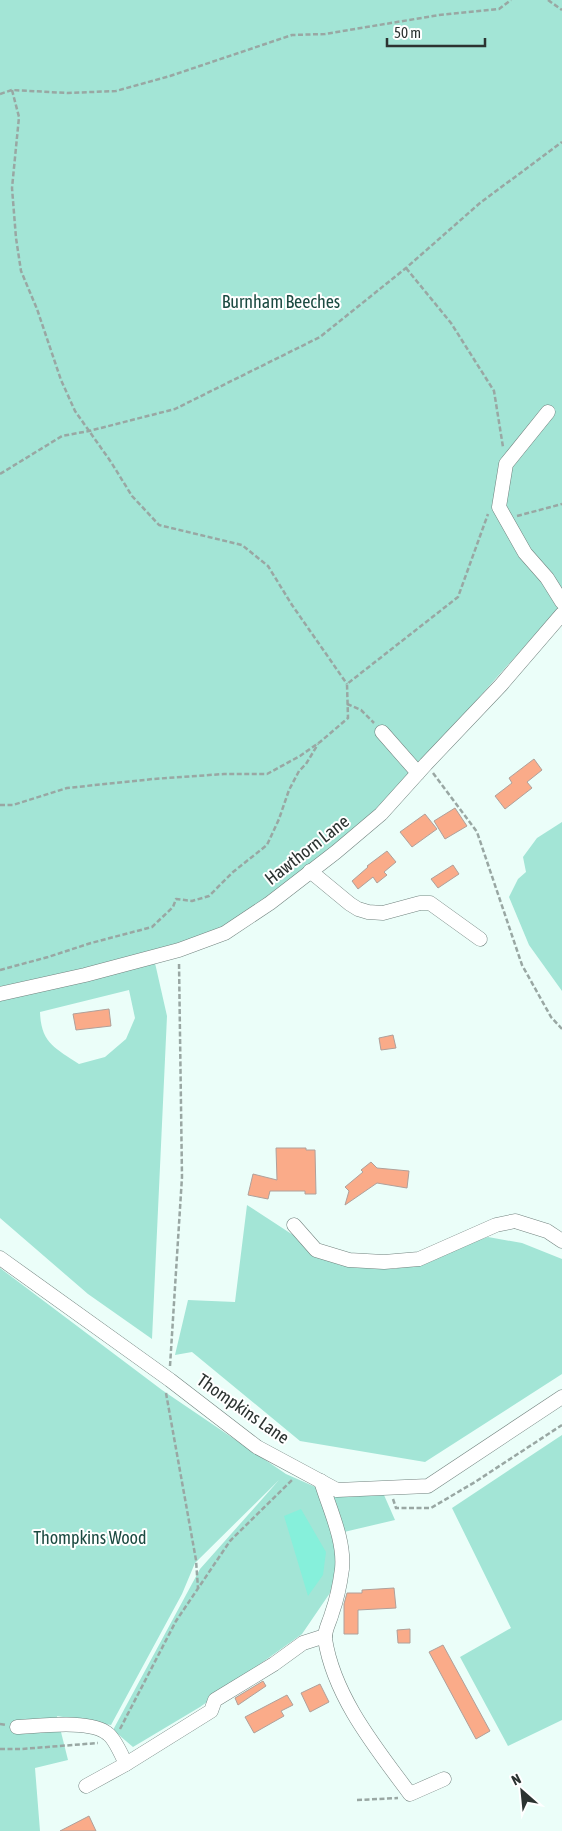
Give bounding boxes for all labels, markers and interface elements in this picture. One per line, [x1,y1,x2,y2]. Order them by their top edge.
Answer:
scale bar [387,15,484,47]
text: 50 m [394,24,421,41]
park label: Burnham Beeches [222,291,340,312]
street label: Hawthorn Lane [261,810,353,889]
street label: Thompkins Lane [193,1369,293,1448]
park label: Thompkins Wood [33,1527,147,1548]
north arrow [497,1766,547,1816]
text: N [509,1770,523,1788]

